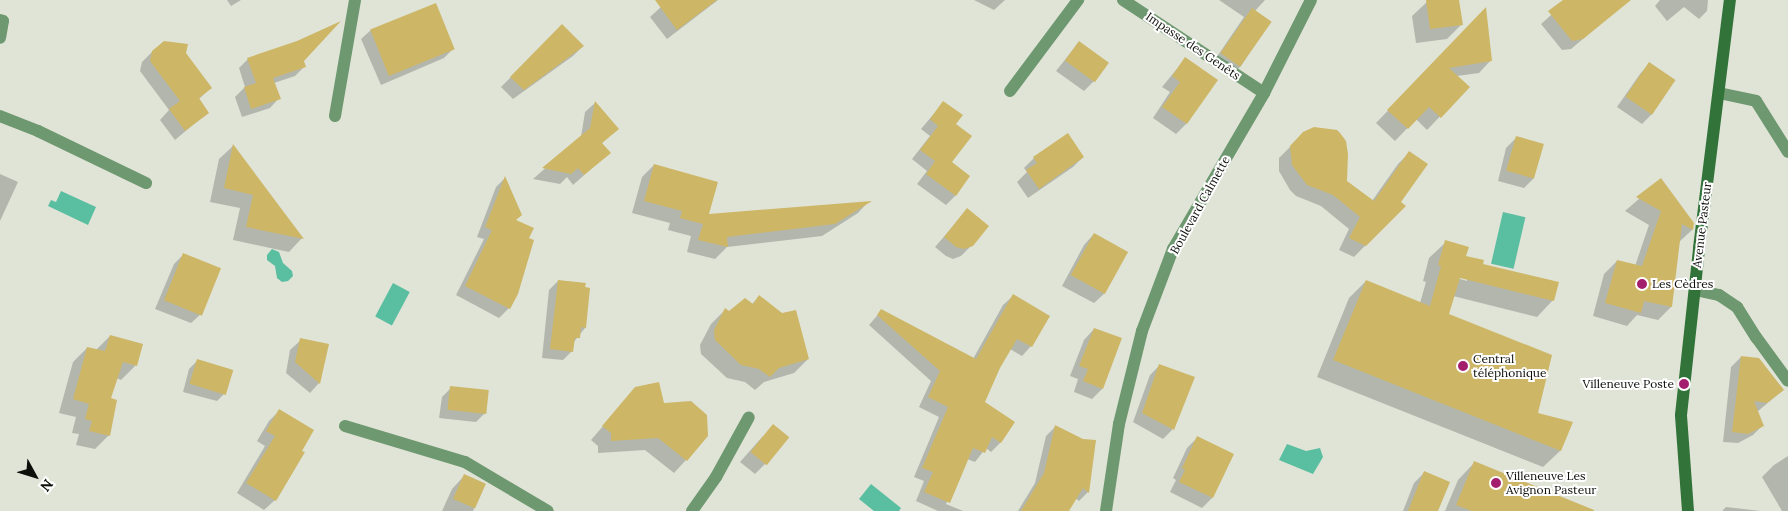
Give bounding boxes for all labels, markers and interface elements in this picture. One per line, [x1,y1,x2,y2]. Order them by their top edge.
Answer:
street label: Impasse des Genêts [1143,9,1243,83]
street label: Boulevard Calmette [1167,153,1233,257]
street label: Avenue Pasteur [1690,181,1714,269]
place label: Les Cèdres [1652,277,1713,291]
marker: Les Cèdres [1636,278,1648,290]
place label: Central téléphonique [1473,352,1547,380]
marker: Central téléphonique [1457,360,1469,372]
place label: Villeneuve Poste [1583,377,1674,391]
marker: Villeneuve Poste [1678,378,1690,390]
north arrow [10,451,60,501]
place label: Villeneuve Les Avignon Pasteur [1506,469,1597,497]
text: N [36,476,57,495]
marker: Villeneuve Les Avignon Pasteur [1490,477,1502,489]

